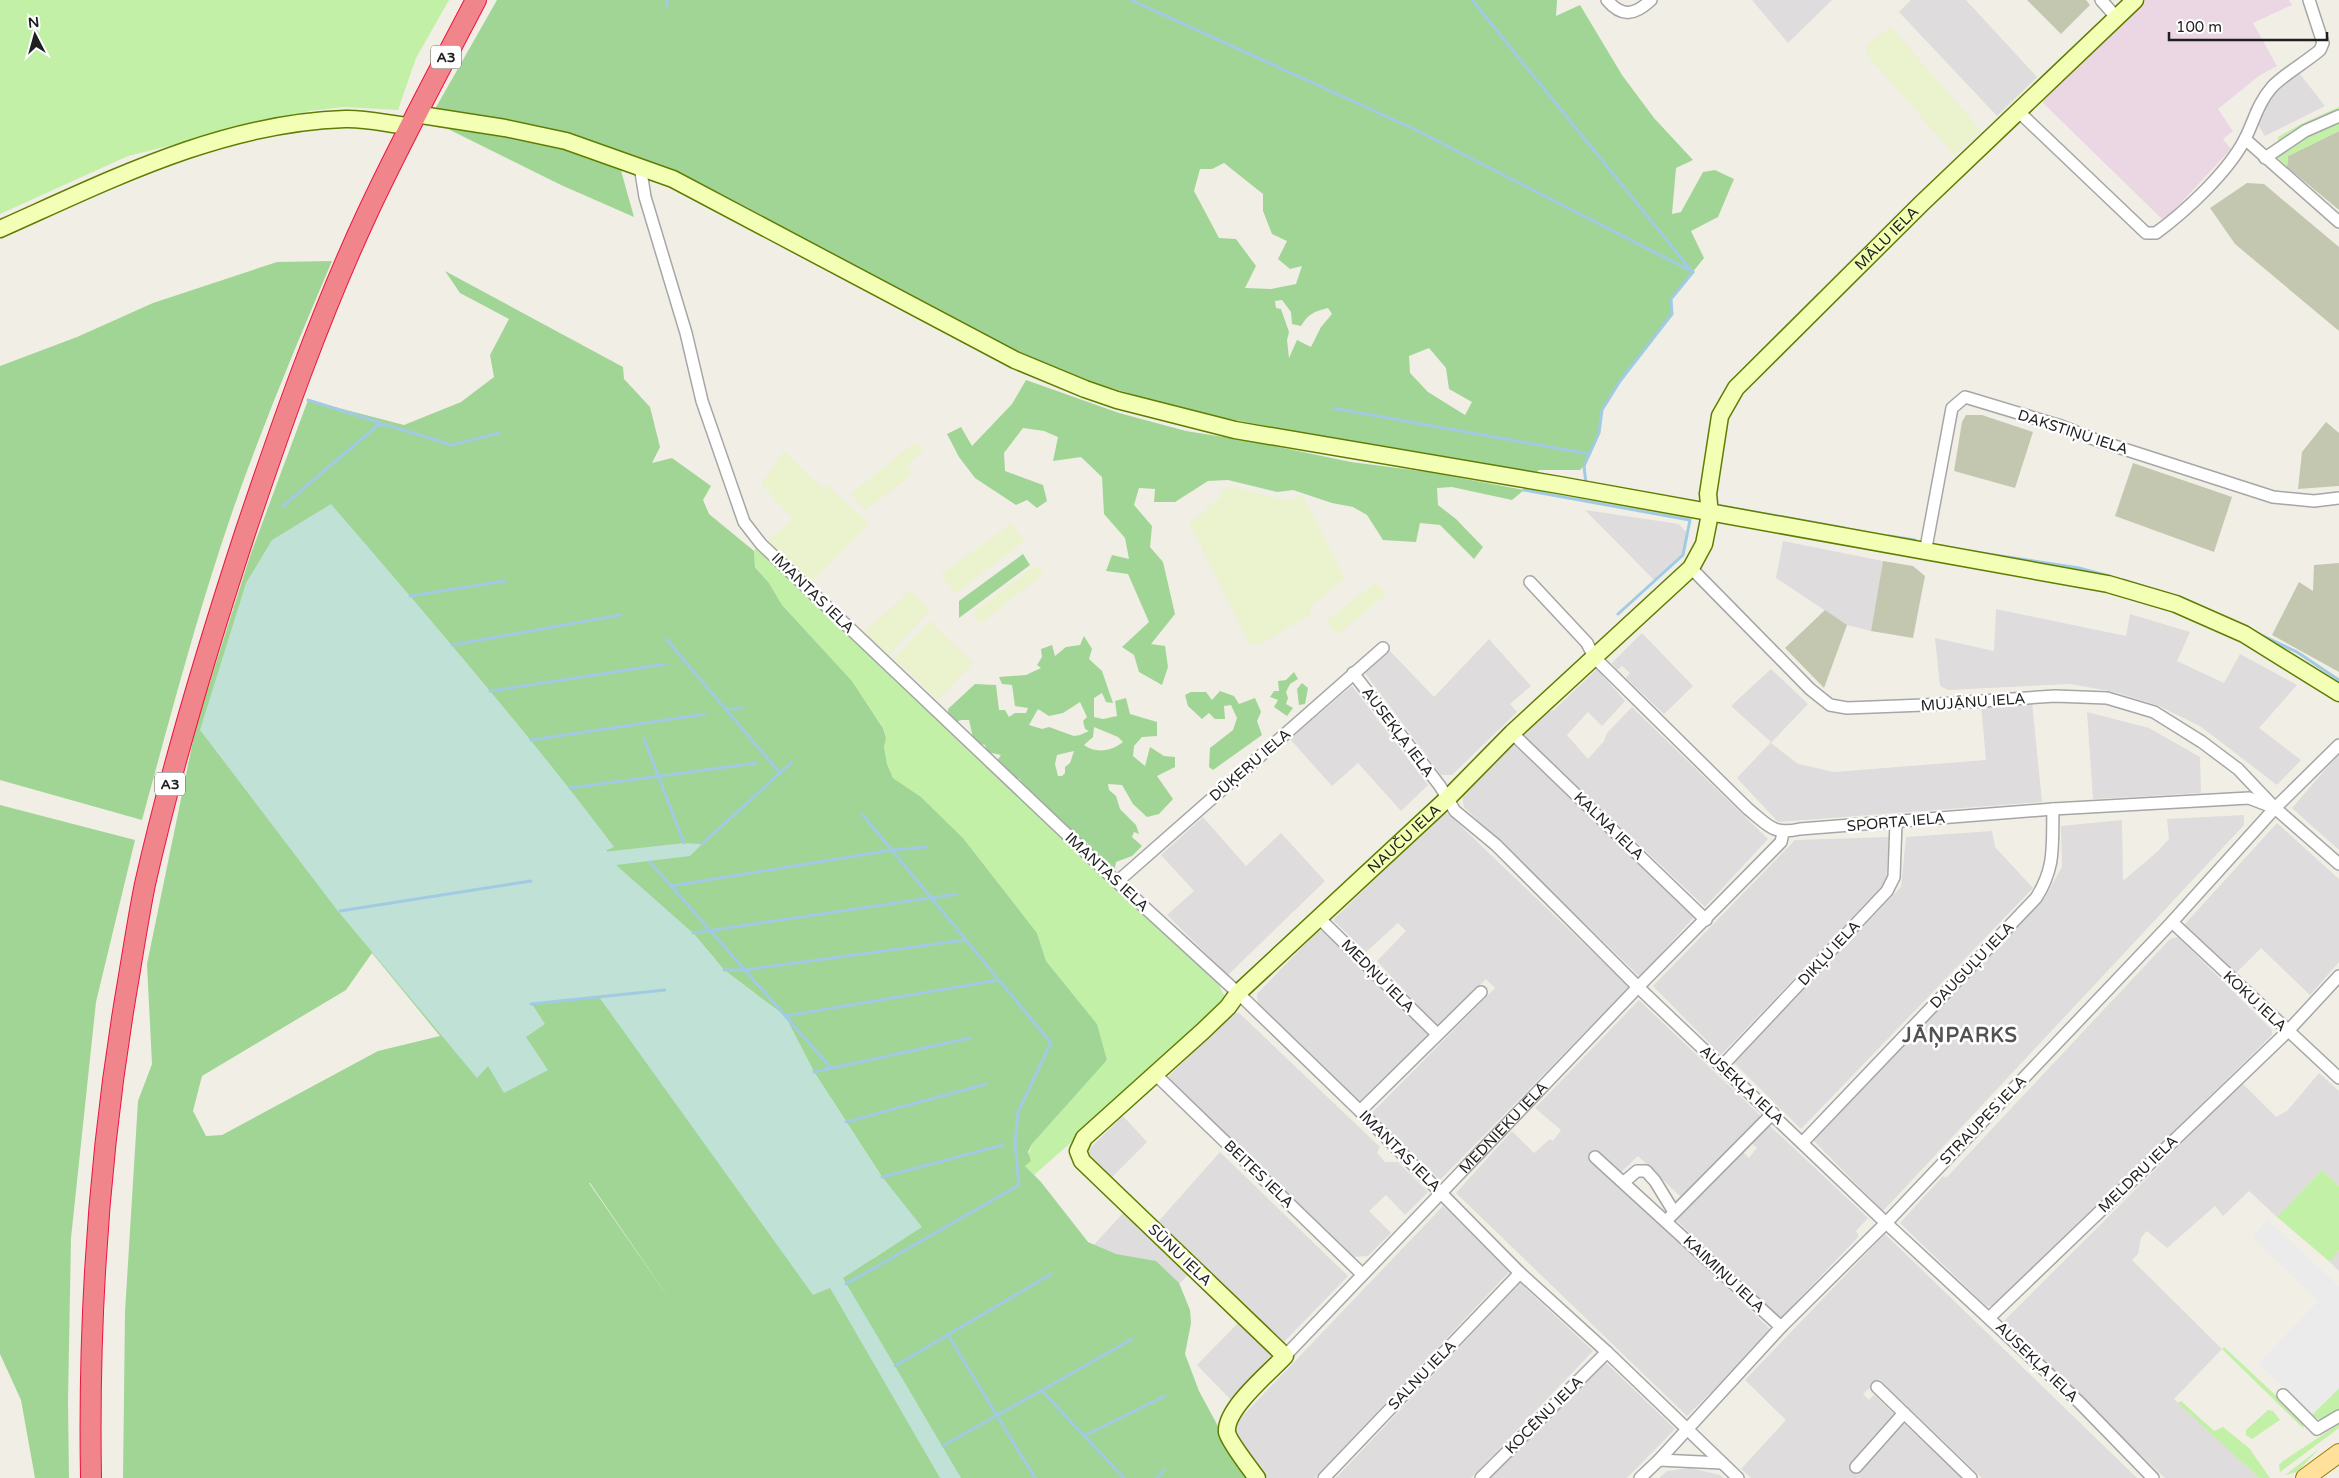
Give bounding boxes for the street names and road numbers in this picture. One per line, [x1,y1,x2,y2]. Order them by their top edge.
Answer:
road number: A3 [431,46,461,68]
street label: MĀLU IELA [1851,203,1922,274]
street label: DAKSTIŅU IELA [2015,406,2131,458]
street label: IMANTAS IELA [768,549,858,637]
street label: AUSEKĻA IELA [1358,683,1438,781]
street label: MUJĀNU IELA [1920,689,2026,715]
street label: DŪĶERU IELA [1206,725,1294,805]
road number: A3 [155,772,185,796]
street label: KALNA IELA [1570,788,1648,864]
street label: NAUČU IELA [1364,800,1445,877]
street label: SPORTA IELA [1846,809,1946,835]
street label: IMANTAS IELA [1061,829,1153,915]
street label: DIKĻU IELA [1794,917,1864,989]
street label: DAUGUĻU IELA [1926,918,2018,1012]
street label: MEDŅU IELA [1338,936,1418,1016]
street label: KOKU IELA [2219,967,2291,1035]
street label: AUSEKĻA IELA [1696,1042,1788,1128]
street label: STRAUPES IELA [1936,1072,2030,1168]
street label: MEDNIEKU IELA [1455,1078,1551,1177]
street label: IMANTAS IELA [1355,1106,1445,1196]
street label: MELDRU IELA [2095,1132,2181,1216]
street label: BEITES IELA [1221,1136,1297,1212]
street label: SŪNU IELA [1145,1220,1215,1290]
street label: KAIMIŅU IELA [1680,1232,1768,1316]
street label: AUSEKĻA IELA [1992,1318,2082,1406]
street label: SALNU IELA [1384,1336,1460,1414]
street label: KOCĒNU IELA [1501,1372,1587,1458]

